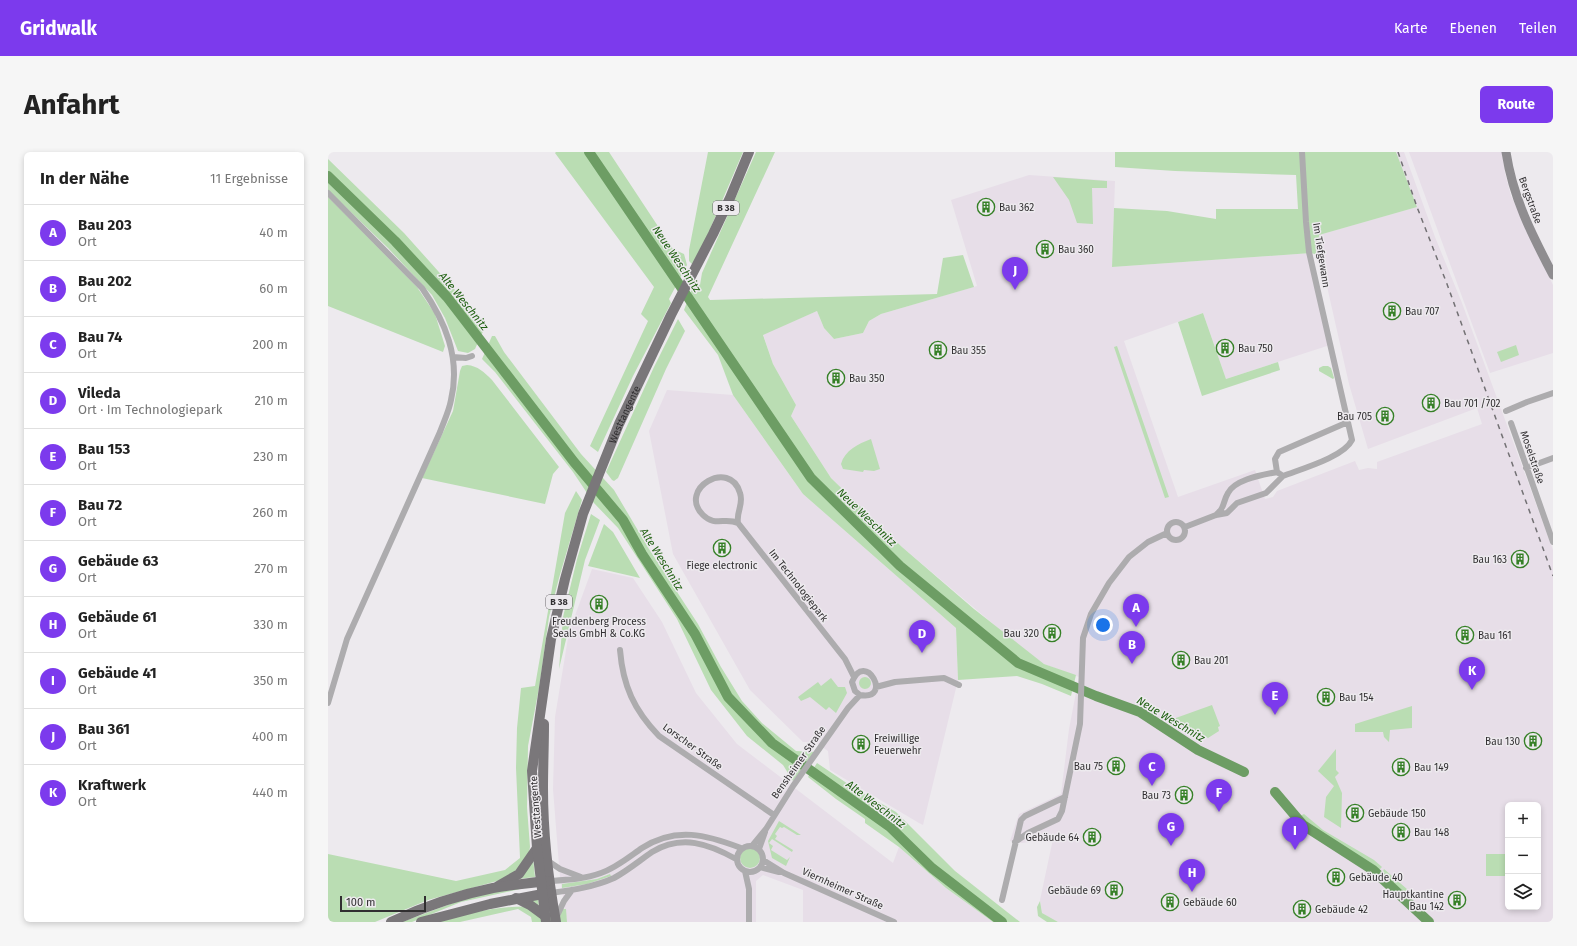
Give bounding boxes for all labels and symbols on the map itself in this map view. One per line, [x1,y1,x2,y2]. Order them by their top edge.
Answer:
street label: Bergstraße [1516,175,1544,225]
building icon: Bau 362 [976,197,996,217]
road number: B 38 [713,201,739,215]
place label: Bau 362 [999,202,1034,214]
street label: Im Tiefgewann [1310,222,1332,289]
water label: Neue Weschnitz [650,224,704,295]
building icon: Bau 360 [1035,239,1055,259]
place label: Bau 360 [1058,244,1094,256]
pin: J [1002,257,1028,290]
water label: Alte Weschnitz [436,269,491,333]
building icon: Bau 707 [1382,301,1402,321]
place label: Bau 707 [1405,306,1440,318]
building icon: Bau 750 [1215,338,1235,358]
building icon: Bau 355 [928,340,948,360]
place label: Bau 750 [1238,343,1273,355]
place label: Bau 355 [951,345,986,357]
building icon: Bau 350 [826,368,846,388]
place label: Bau 350 [849,373,885,385]
street label: Westtangente [607,384,643,445]
building icon: Bau 701 /702 [1421,393,1441,413]
place label: Bau 701 /702 [1444,398,1501,410]
building icon: Bau 705 [1375,406,1395,426]
place label: Bau 705 [1337,411,1372,423]
street label: Moselstraße [1517,429,1547,485]
water label: Neue Weschnitz [834,486,899,549]
water label: Alte Weschnitz [637,525,686,593]
building icon: Fiege electronic [712,538,732,558]
street label: Im Technologiepark [766,547,831,625]
building icon: Bau 163 [1510,549,1530,569]
place label: Bau 163 [1472,554,1507,566]
place label: Fiege electronic [687,560,758,572]
building icon: Freudenberg Process Seals GmbH & Co.KG [589,594,609,614]
pin: A [1123,594,1149,627]
road number: B 38 [546,595,572,609]
your location [1093,615,1113,635]
place label: Freudenberg Process Seals GmbH & Co.KG [552,616,646,640]
pin: D [909,620,935,653]
building icon: Bau 320 [1042,623,1062,643]
building icon: Bau 161 [1455,625,1475,645]
place label: Bau 320 [1004,628,1039,640]
place label: Bau 161 [1478,630,1512,642]
pin: B [1119,631,1145,664]
building icon: Bau 201 [1171,650,1191,670]
place label: Bau 201 [1194,655,1229,667]
pin: K [1459,657,1485,690]
pin: E [1262,682,1288,715]
building icon: Bau 154 [1316,687,1336,707]
place label: Bau 154 [1339,692,1374,704]
water label: Neue Weschnitz [1134,694,1207,745]
street label: Lorscher Straße [660,721,725,773]
street label: Bensheimer Straße [769,724,828,801]
building icon: Bau 130 [1523,731,1543,751]
place label: Freiwillige Feuerwehr [874,733,922,757]
building icon: Freiwillige Feuerwehr [851,734,871,754]
place label: Bau 130 [1485,736,1520,748]
pin: C [1139,753,1165,786]
building icon: Bau 75 [1106,756,1126,776]
building icon: Bau 149 [1391,757,1411,777]
place label: Bau 75 [1074,761,1103,773]
place label: Bau 149 [1414,762,1449,774]
street label: Westtangente [528,776,544,838]
water label: Alte Weschnitz [843,777,908,831]
pin: F [1206,779,1232,812]
building icon: Bau 73 [1174,785,1194,805]
place label: Bau 73 [1142,790,1171,802]
building icon: Gebäude 150 [1345,803,1365,823]
place label: Gebäude 150 [1368,808,1426,820]
pin: G [1158,813,1184,846]
pin: I [1282,817,1308,850]
building icon: Bau 148 [1391,822,1411,842]
building icon: Gebäude 64 [1082,827,1102,847]
place label: Bau 148 [1414,827,1450,839]
place label: Gebäude 64 [1025,832,1080,844]
pin: H [1179,859,1205,892]
street label: Viernheimer Straße [800,866,885,912]
building icon: Gebäude 40 [1326,867,1346,887]
place label: Gebäude 40 [1349,872,1403,884]
building icon: Gebäude 69 [1104,880,1124,900]
place label: Gebäude 69 [1048,885,1101,897]
place label: Hauptkantine Bau 142 [1382,889,1444,913]
building icon: Hauptkantine Bau 142 [1447,890,1467,910]
building icon: Gebäude 60 [1160,892,1180,912]
scale bar [340,894,426,913]
place label: Gebäude 60 [1183,897,1237,909]
building icon: Gebäude 42 [1292,899,1312,919]
place label: Gebäude 42 [1315,904,1368,916]

